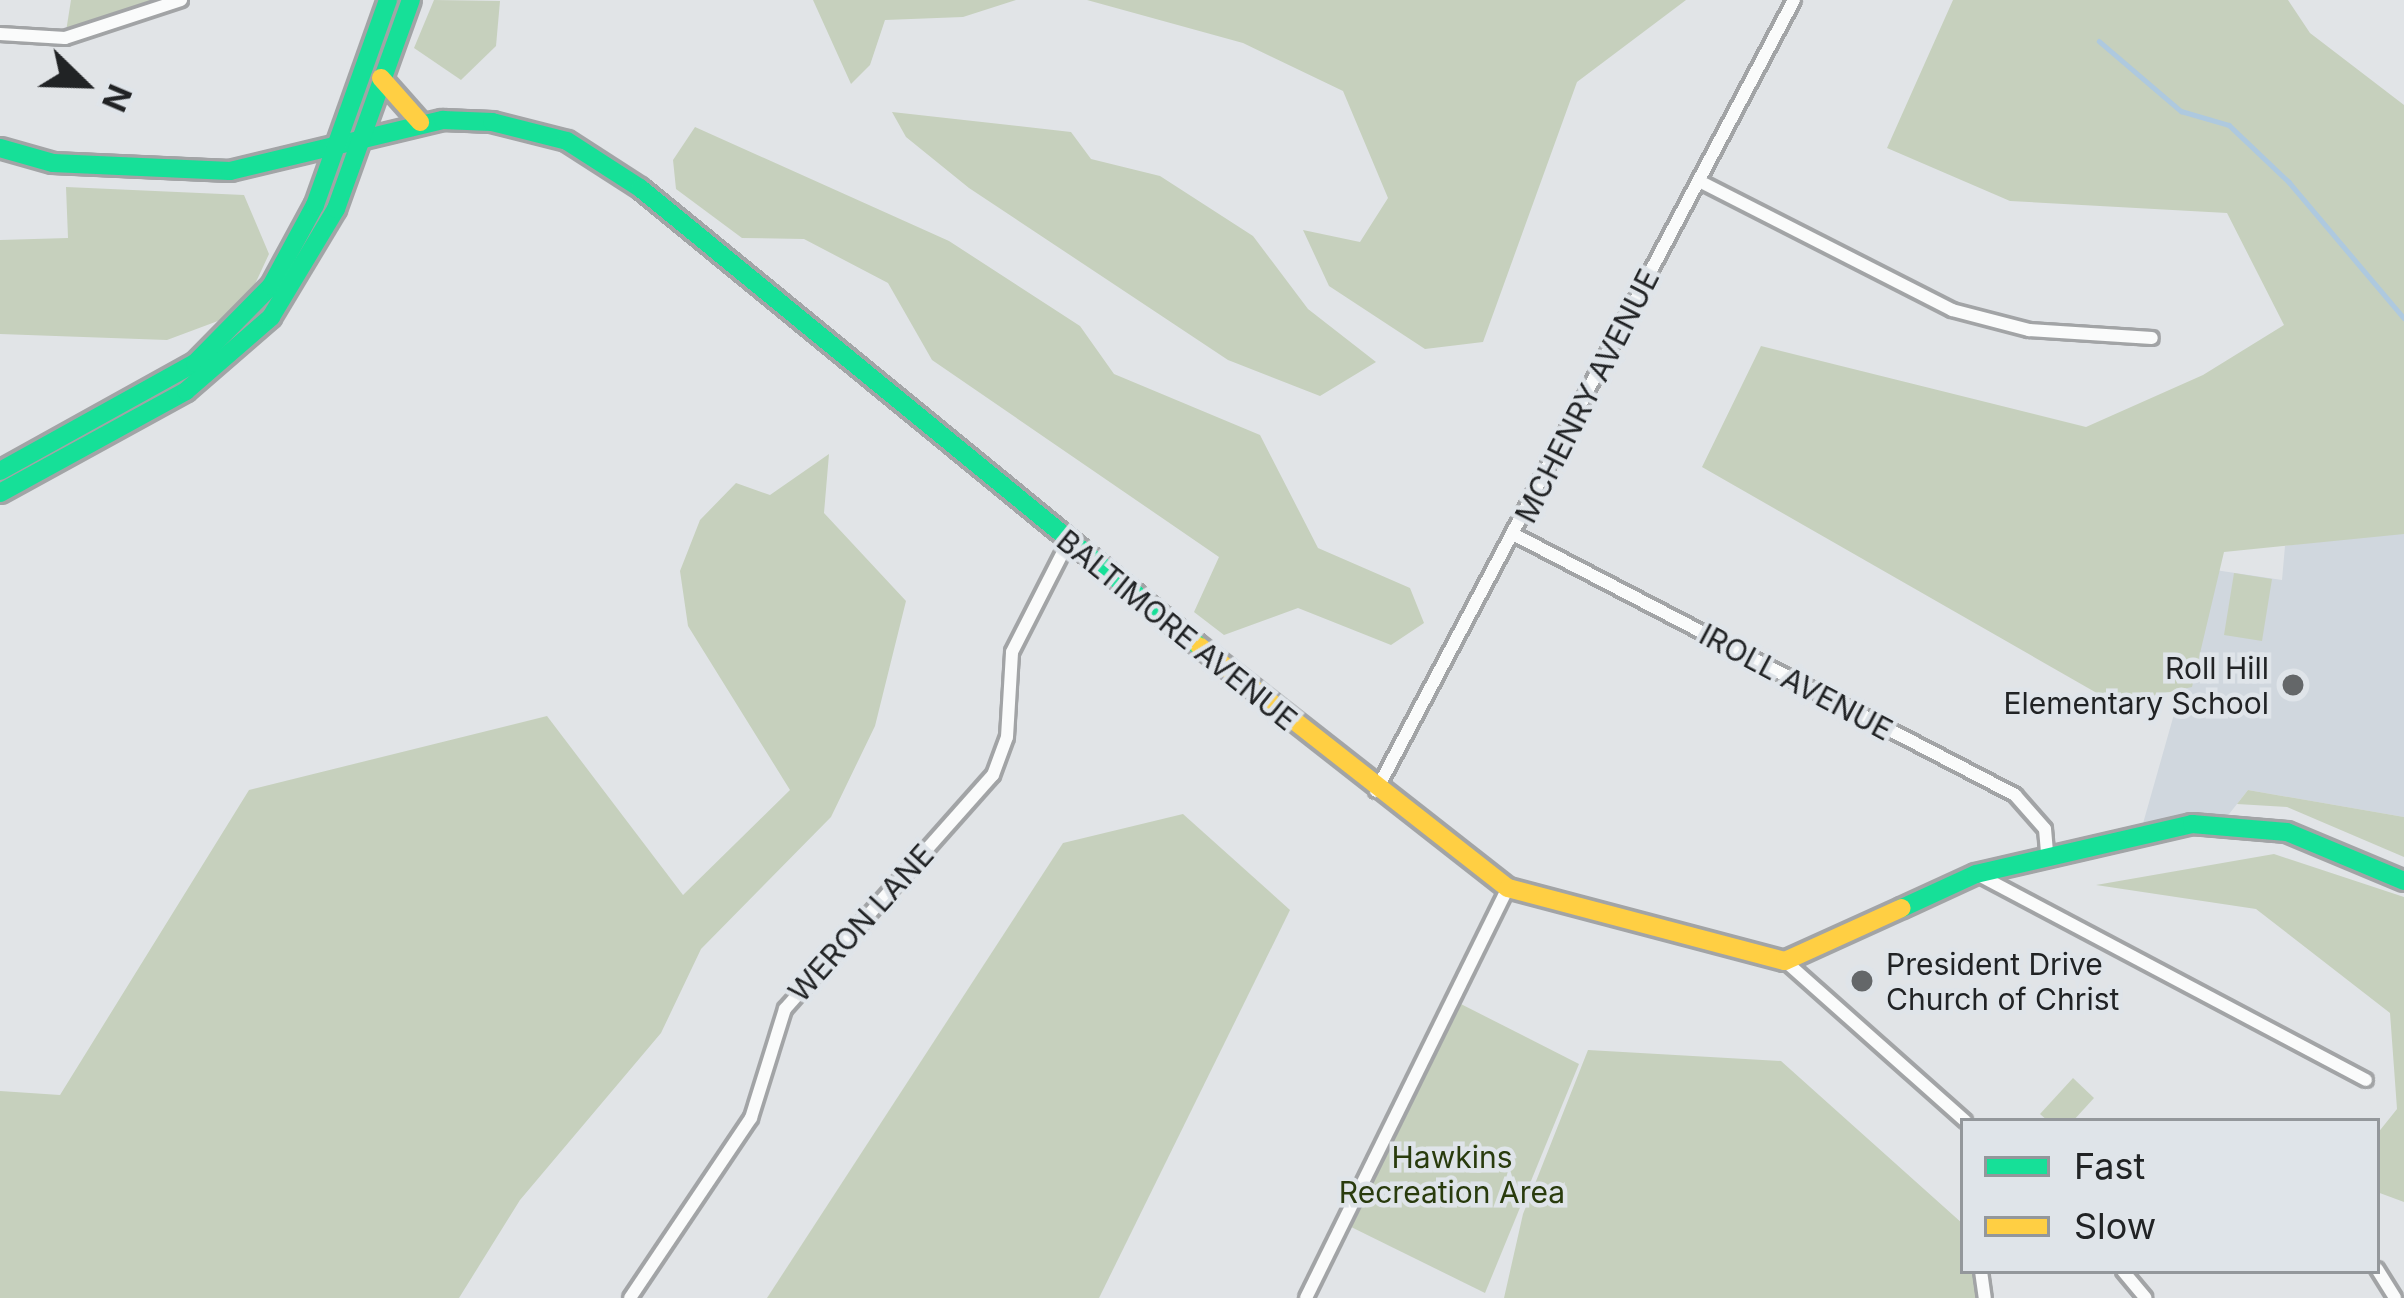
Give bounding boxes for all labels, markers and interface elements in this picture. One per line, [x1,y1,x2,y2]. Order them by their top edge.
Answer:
north arrow [24,24,144,144]
text: N [94,79,140,117]
street label: MCHENRY AVENUE [1507,263,1667,529]
street label: BALTIMORE AVENUE [1050,522,1304,738]
street label: IROLL AVENUE [1694,616,1898,748]
place label: Roll Hill Elementary School [2003,650,2269,720]
marker: Roll Hill Elementary School [2280,672,2306,698]
street label: WERON LANE [781,837,941,1009]
place label: President Drive Church of Christ [1886,946,2119,1016]
marker: President Drive Church of Christ [1849,968,1875,994]
legend [1960,1118,2380,1274]
park label: Hawkins Recreation Area [1339,1139,1565,1210]
text: Fast [2074,1144,2145,1188]
text: Slow [2074,1204,2156,1248]

